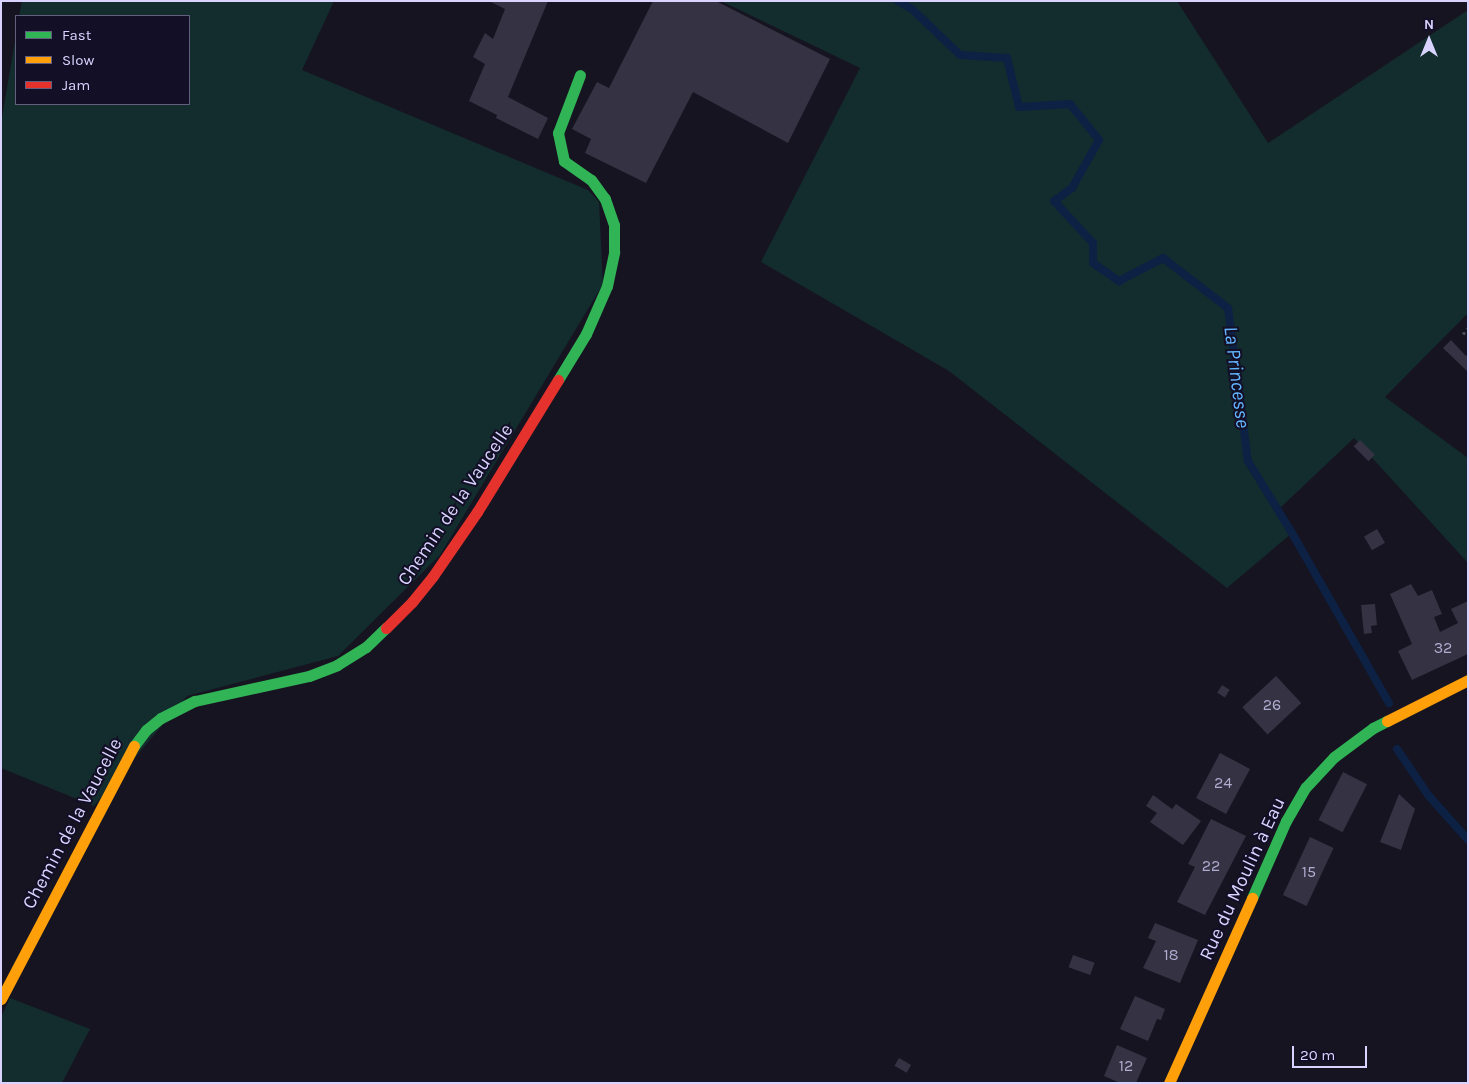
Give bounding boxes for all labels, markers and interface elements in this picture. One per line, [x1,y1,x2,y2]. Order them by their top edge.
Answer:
legend [15,15,190,105]
north arrow [1404,15,1454,65]
text: N [1424,16,1434,33]
text: Fast [62,26,91,44]
text: Slow [62,51,94,69]
text: Jam [62,76,90,94]
water label: La Princesse [1219,325,1255,429]
street label: Chemin de la Vaucelle [393,420,519,590]
house number: 32 [1434,638,1452,658]
house number: 26 [1263,695,1281,715]
street label: Chemin de la Vaucelle [18,735,128,913]
house number: 24 [1214,773,1232,793]
street label: Rue du Moulin à Eau [1195,794,1291,964]
house number: 22 [1202,856,1220,876]
house number: 15 [1302,862,1316,882]
house number: 18 [1163,945,1179,965]
scale bar [1294,1036,1369,1068]
text: 20 m [1300,1046,1335,1064]
house number: 12 [1119,1056,1133,1076]

